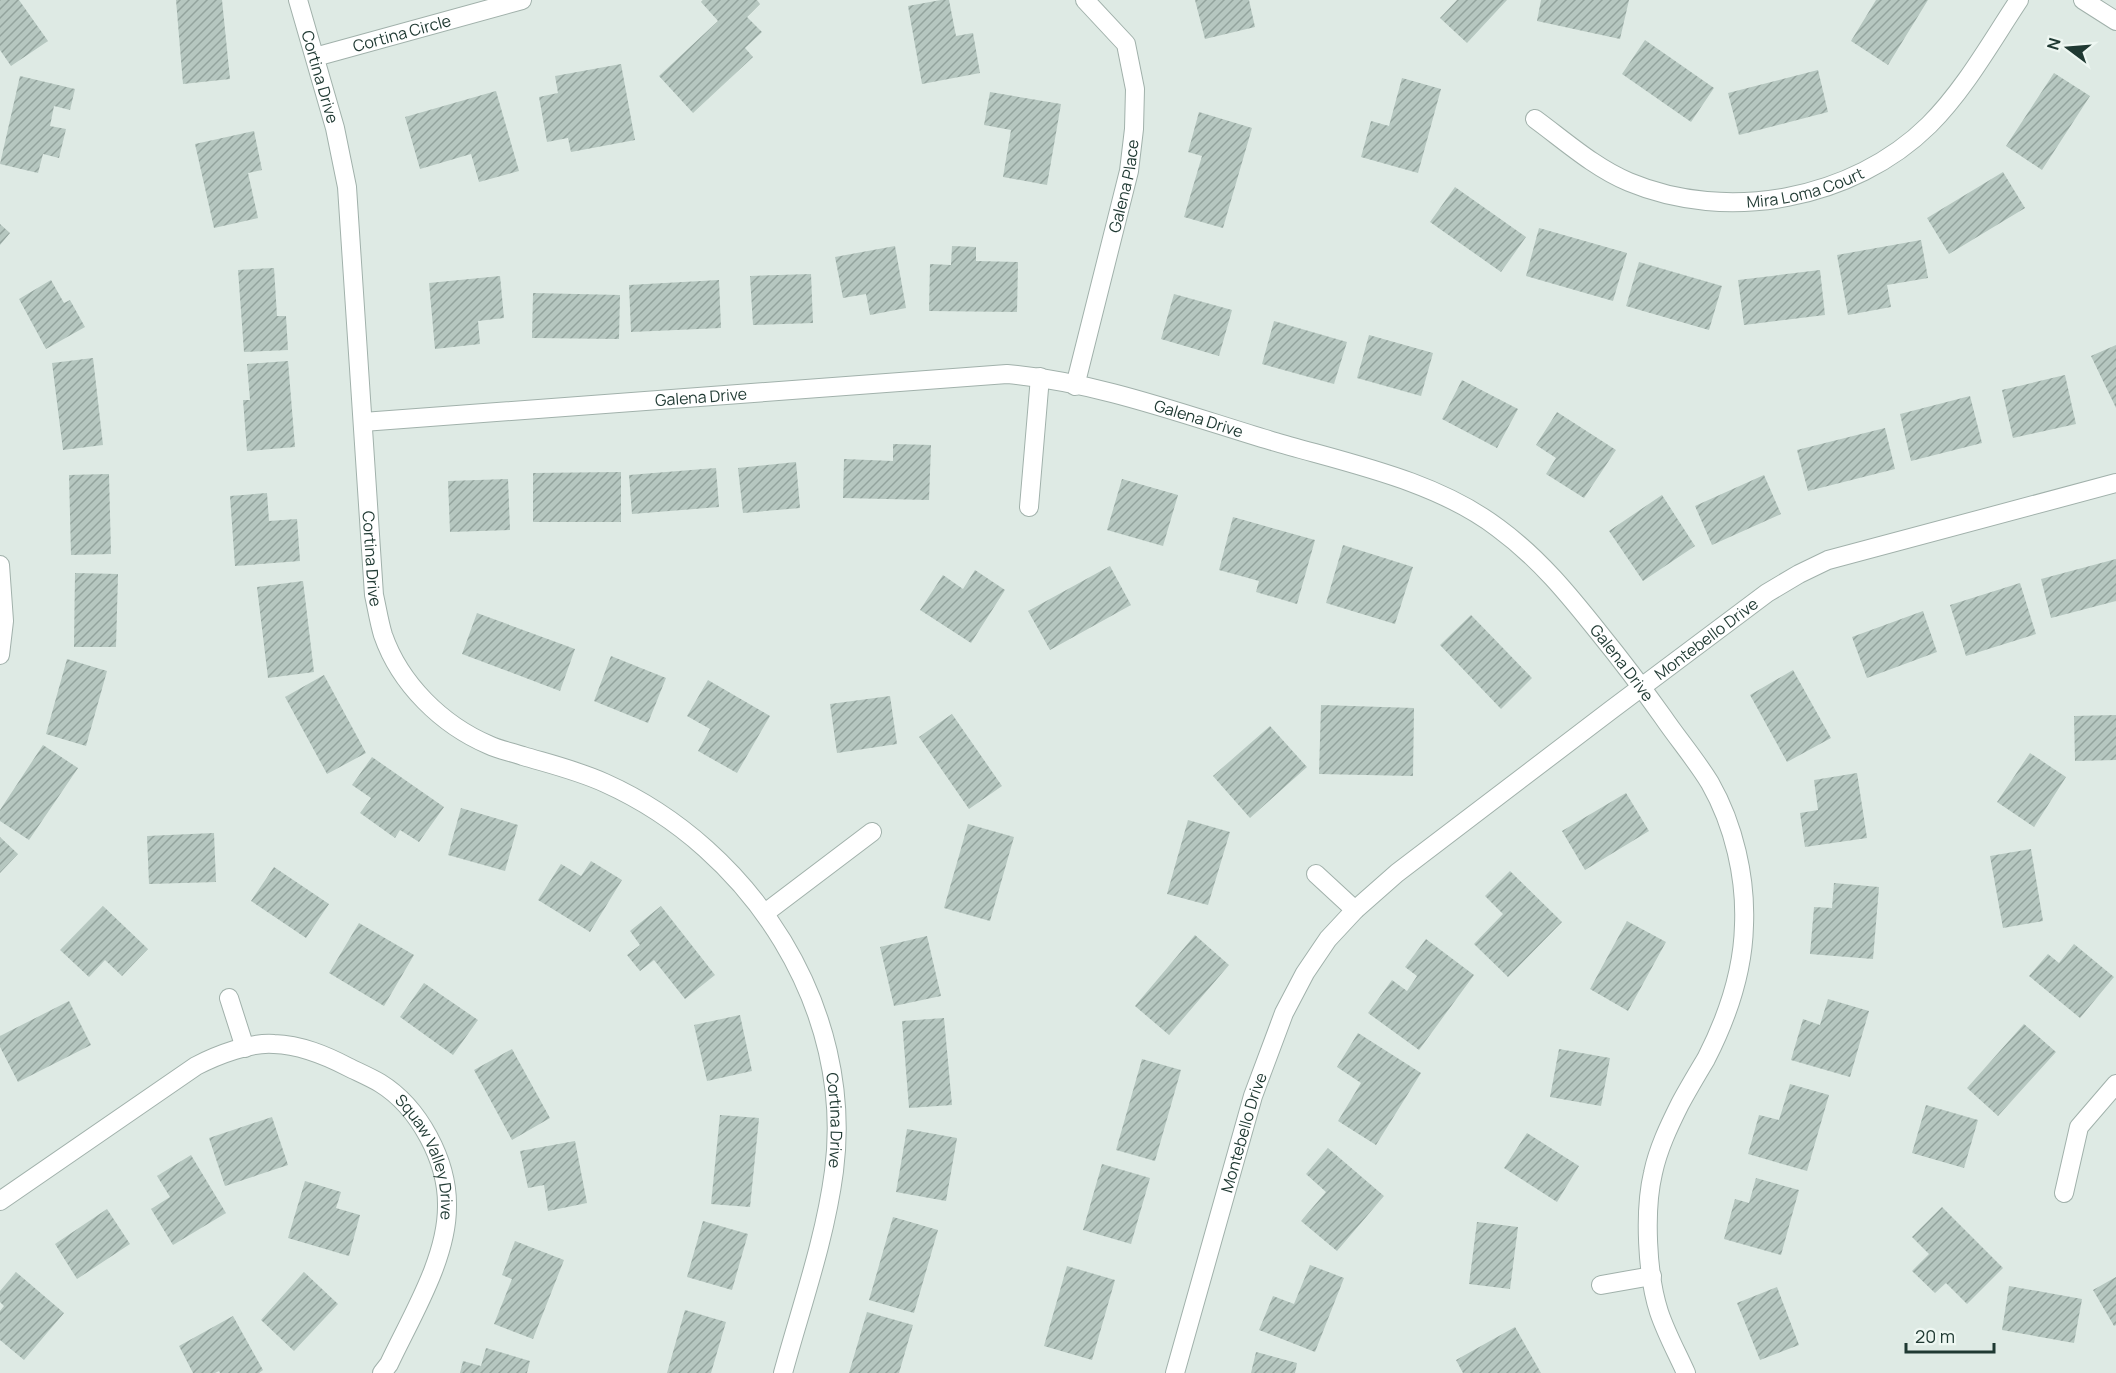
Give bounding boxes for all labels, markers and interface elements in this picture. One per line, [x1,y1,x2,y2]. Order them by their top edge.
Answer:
street label: Cortina Circle [350,9,453,57]
north arrow [2038,18,2098,78]
street label: Cortina Drive [296,28,344,126]
text: N [2041,35,2066,52]
street label: Galena Place [1103,138,1144,235]
street label: Mira Loma Court [1746,162,1867,213]
street label: Galena Drive [654,382,748,411]
street label: Galena Drive [1152,394,1246,443]
street label: Cortina Drive [357,510,387,609]
street label: Montebello Drive [1650,593,1762,685]
street label: Galena Drive [1585,619,1659,706]
street label: Montebello Drive [1215,1069,1272,1195]
street label: Cortina Drive [821,1071,848,1169]
street label: Squaw Valley Drive [390,1089,458,1221]
scale bar [1906,1316,1994,1354]
text: 20 m [1915,1324,1955,1348]

